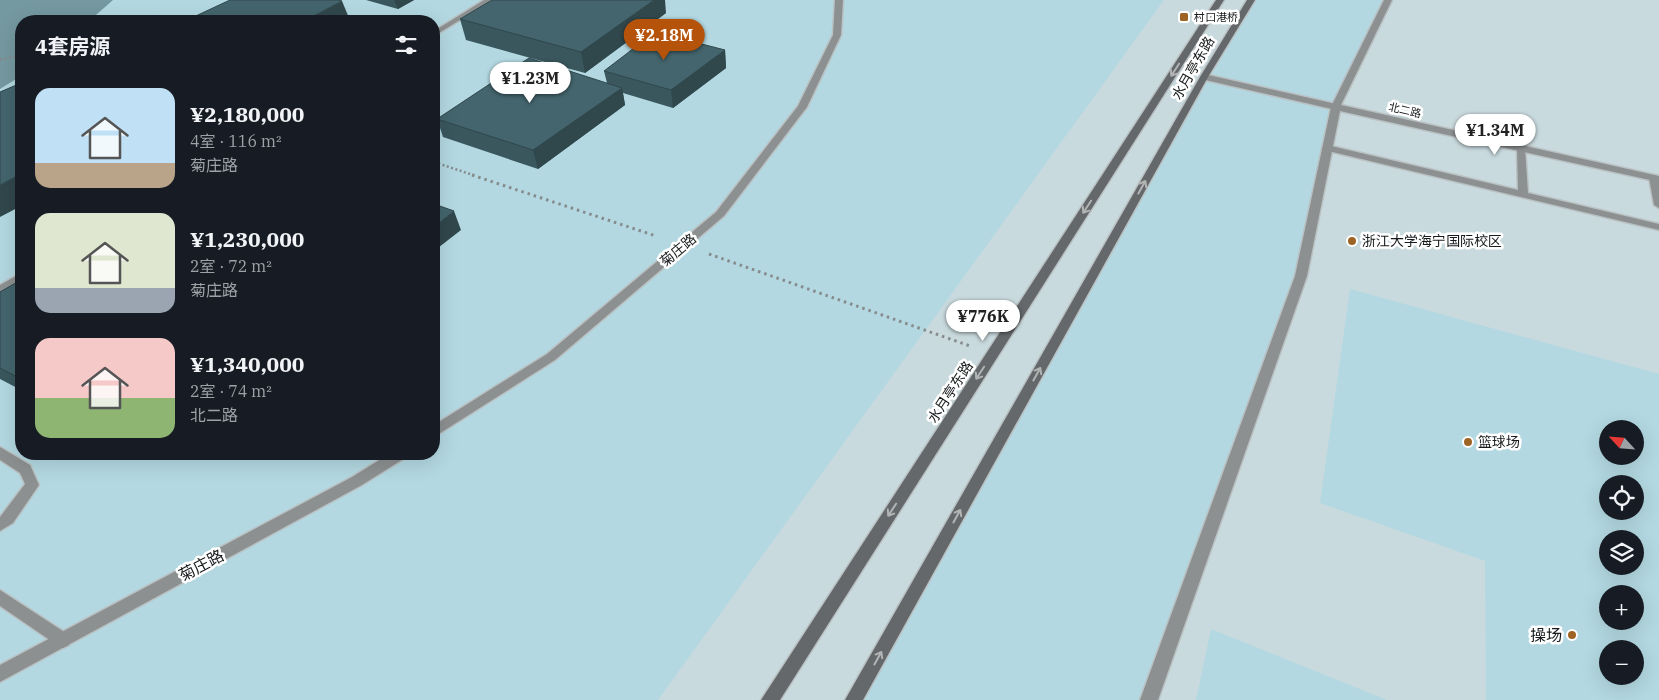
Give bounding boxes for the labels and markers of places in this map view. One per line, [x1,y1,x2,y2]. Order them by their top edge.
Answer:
place label: 村口港桥 [1194,10,1238,24]
marker: 村口港桥 [1178,11,1190,23]
pin: ¥2.18M [623,18,705,61]
pin: ¥1.23M [489,62,571,104]
pin: ¥1.34M [1454,114,1536,156]
place label: 浙江大学海宁国际校区 [1362,232,1502,250]
marker: 浙江大学海宁国际校区 [1346,235,1358,247]
pin: ¥776K [948,300,1018,342]
place label: 篮球场 [1478,433,1520,451]
marker: 篮球场 [1462,436,1474,448]
place label: 操场 [1530,625,1562,645]
marker: 操场 [1566,629,1578,641]

